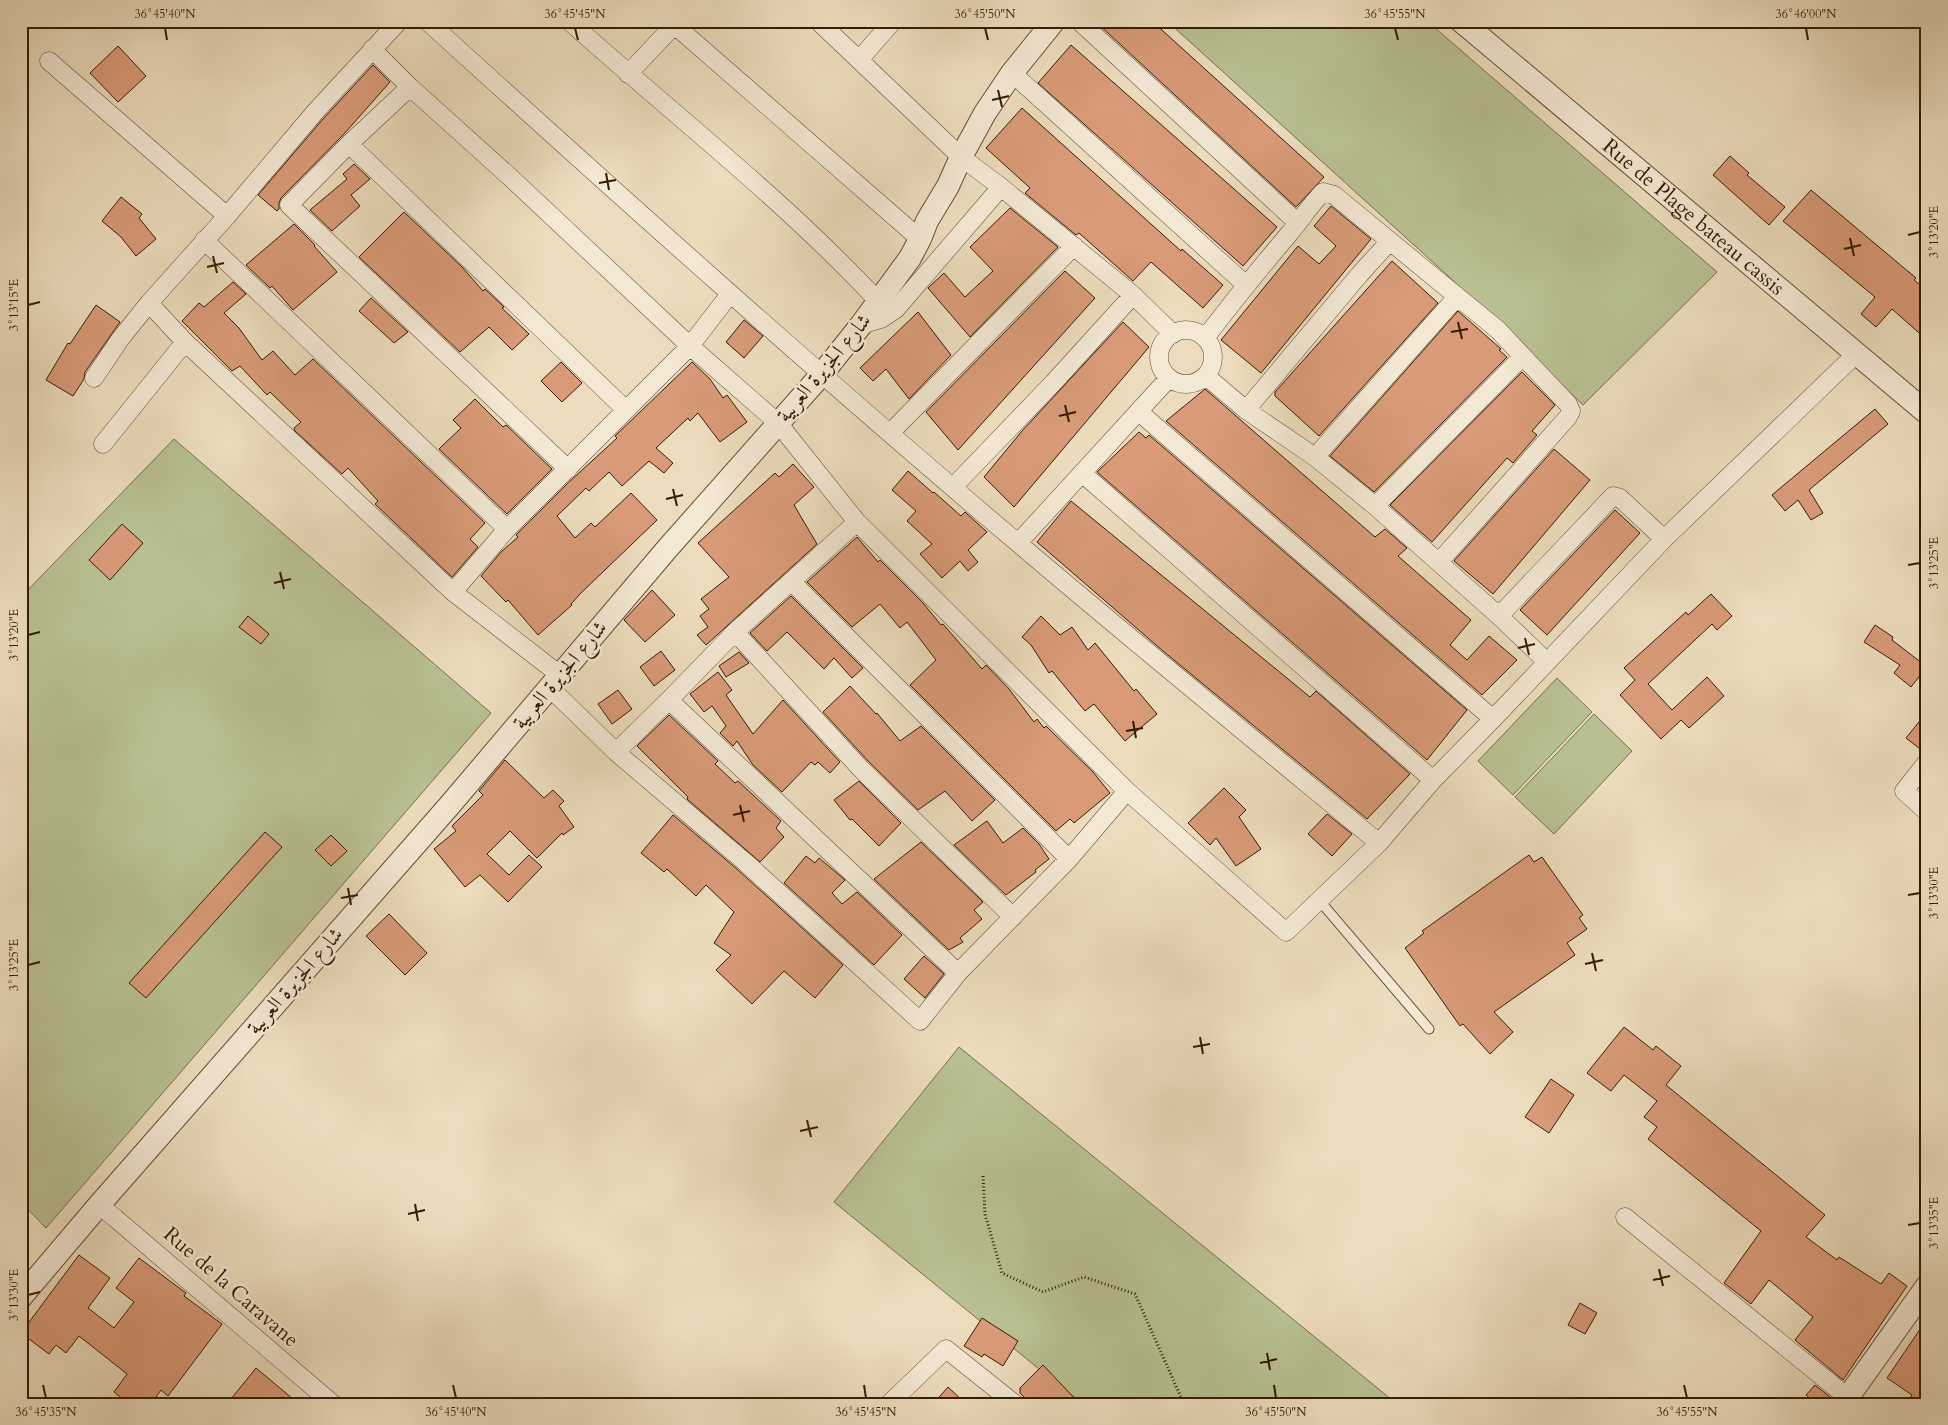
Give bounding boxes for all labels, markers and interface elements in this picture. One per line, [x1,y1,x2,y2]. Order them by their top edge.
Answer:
text: 36°45'40"N [135,6,196,22]
text: 36°45'45"N [545,6,606,22]
text: 36°45'50"N [955,6,1016,22]
text: 36°45'55"N [1365,6,1426,22]
text: 36°46'00"N [1776,6,1837,22]
street label: Rue de Plage bateau cassis [1596,132,1791,302]
text: 3°13'20"E [1926,206,1942,258]
text: 3°13'15"E [6,279,22,331]
street label: شارع الجزيرة العربية [770,307,880,430]
text: 3°13'25"E [1926,537,1942,589]
text: 3°13'20"E [6,609,22,661]
street label: شارع الجزيرة العربية [506,614,616,737]
text: 3°13'30"E [1926,867,1942,919]
street label: شارع الجزيرة العربية [240,921,352,1043]
text: 3°13'25"E [6,939,22,991]
text: 3°13'35"E [1926,1197,1942,1249]
street label: Rue de la Caravane [157,1220,305,1354]
text: 3°13'30"E [6,1269,22,1321]
text: 36°45'35"N [16,1404,77,1420]
text: 36°45'40"N [426,1404,487,1420]
text: 36°45'45"N [836,1404,897,1420]
text: 36°45'50"N [1246,1404,1307,1420]
text: 36°45'55"N [1657,1404,1718,1420]

